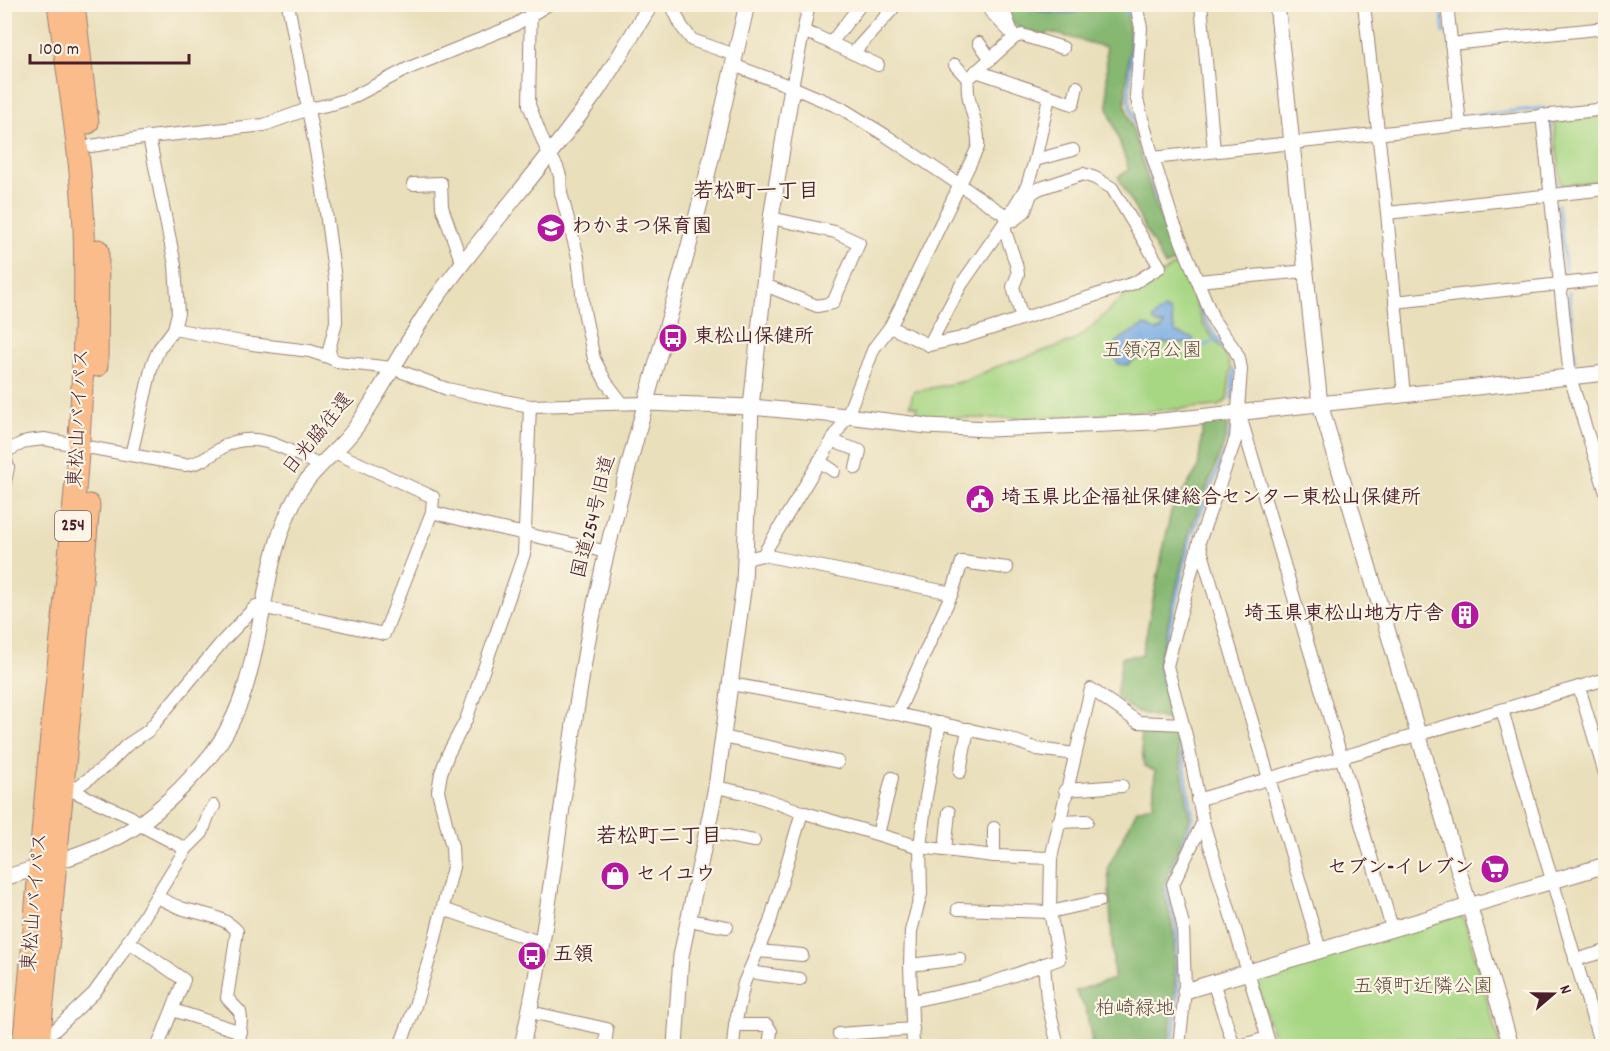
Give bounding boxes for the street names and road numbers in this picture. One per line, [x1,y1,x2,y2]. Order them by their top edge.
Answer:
street label: 東松山バイパス [62,348,98,488]
street label: 日光脇往還 [277,387,361,483]
street label: 国道254号旧道 [566,452,624,582]
road number: 254 [55,511,91,541]
street label: 東松山バイパス [16,831,56,973]

